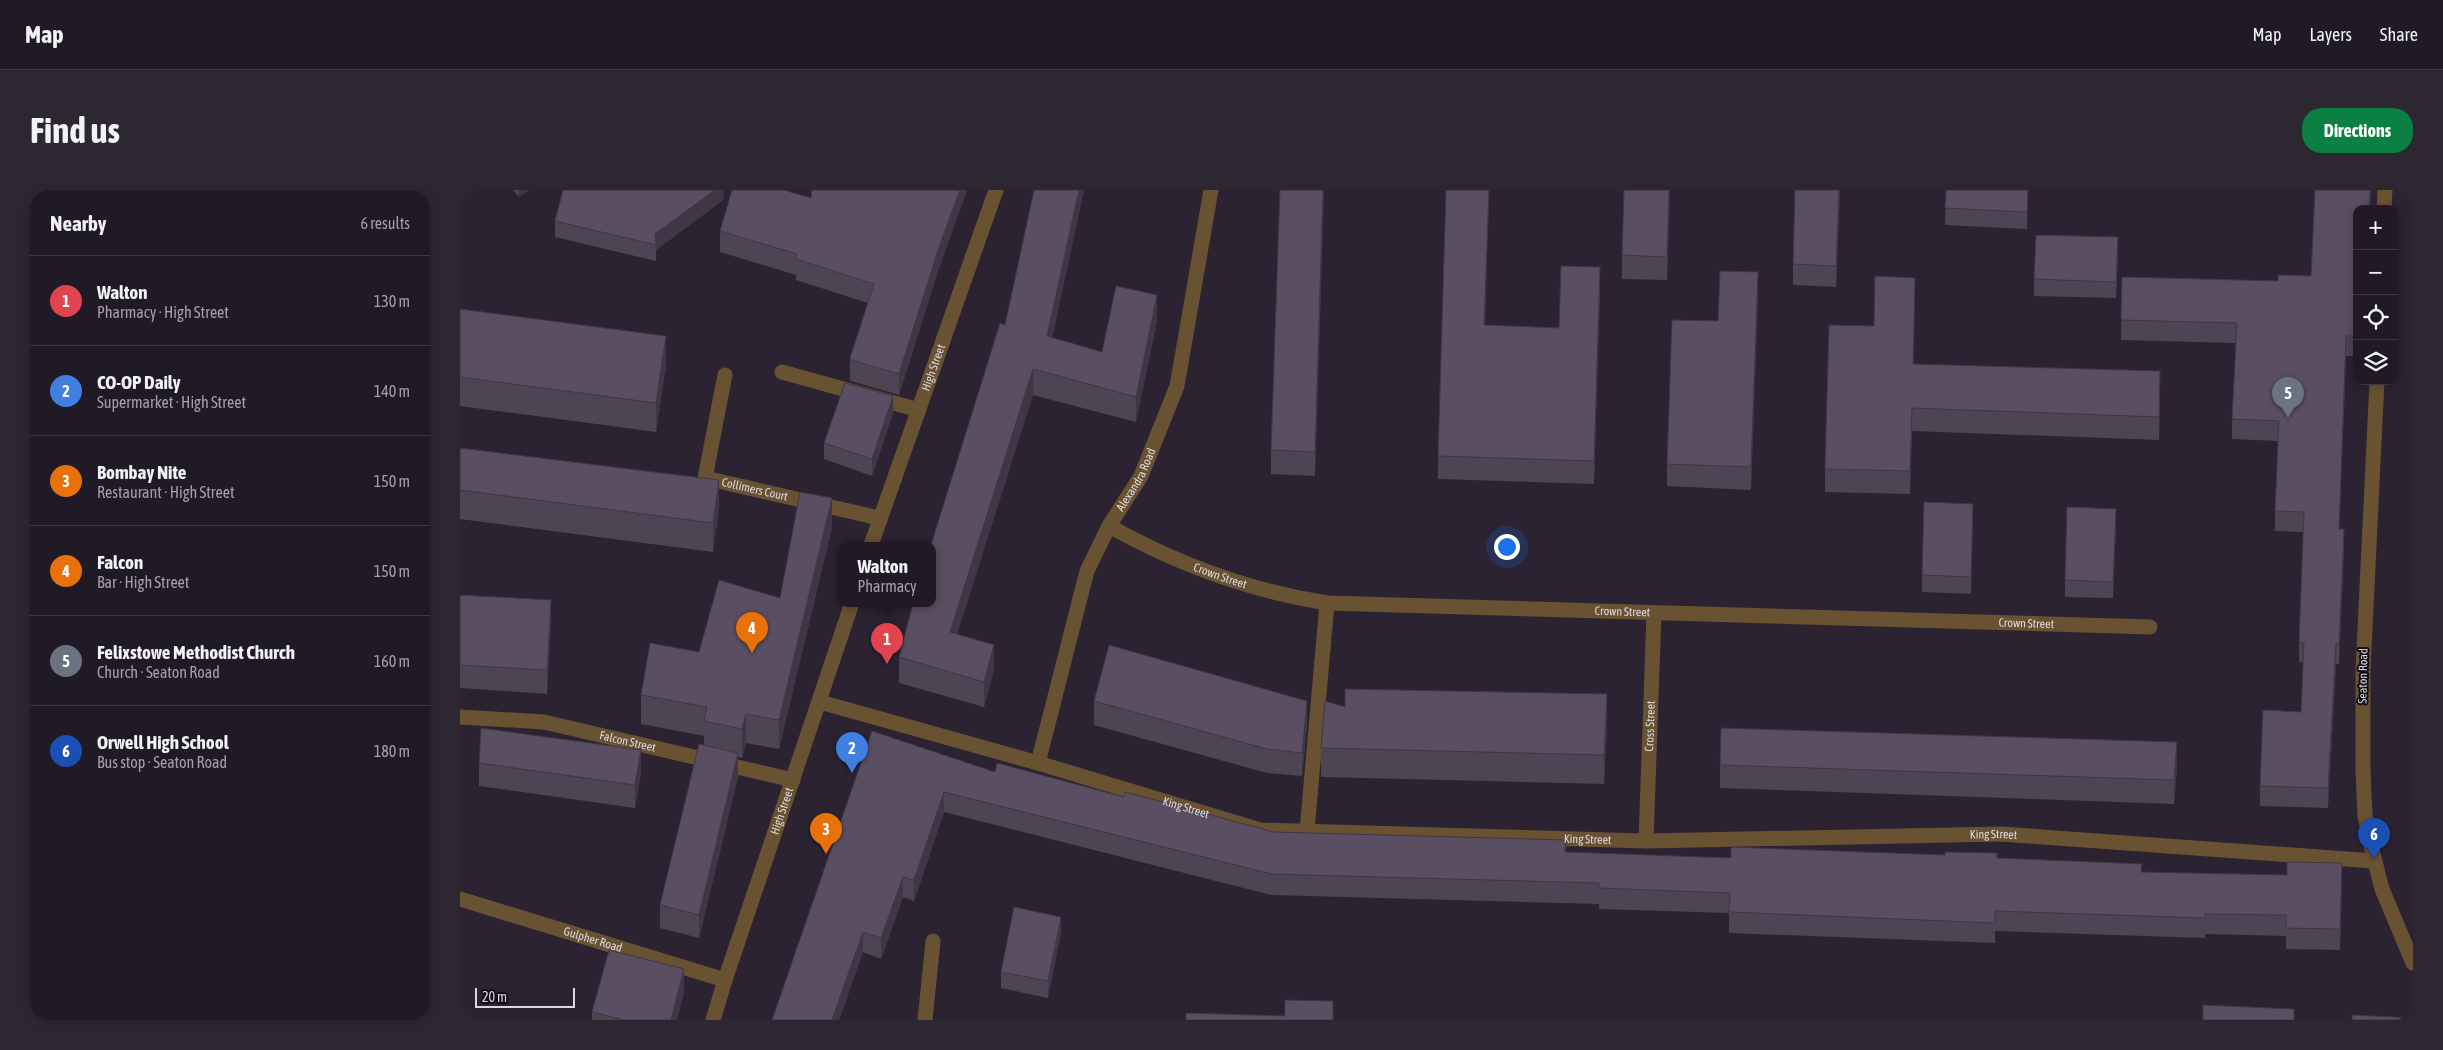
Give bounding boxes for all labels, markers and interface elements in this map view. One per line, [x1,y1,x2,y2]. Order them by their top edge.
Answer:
text: Map [25,21,64,48]
text: Map [2252,24,2281,45]
text: Layers [2309,24,2352,45]
text: Share [2380,24,2418,45]
button: Directions [2302,108,2413,153]
text: Find us [30,110,120,150]
map controls [2353,205,2398,385]
button: + [2353,205,2398,250]
text: Nearby [50,211,106,235]
text: 6 results [360,214,410,232]
button: − [2353,250,2398,295]
text: Walton [97,281,148,303]
text: 1 [62,292,70,310]
text: 130 m [374,292,410,310]
button: locate [2353,295,2398,340]
text: Pharmacy · High Street [97,303,229,321]
button: layers [2353,340,2398,385]
street label: High Street [919,342,948,393]
text: CO-OP Daily [97,371,181,393]
pin: 5 [2272,377,2304,418]
text: 2 [62,382,70,400]
text: 140 m [374,382,410,400]
text: Supermarket · High Street [97,393,246,411]
street label: Alexandra Road [1113,446,1158,514]
text: Bombay Nite [97,461,186,483]
text: 3 [62,472,70,490]
text: 150 m [374,472,410,490]
street label: Collimers Court [720,475,790,504]
text: Restaurant · High Street [97,483,235,501]
your location [1494,534,1520,560]
popup [838,542,936,607]
text: Falcon [97,551,143,573]
text: Walton [857,555,908,577]
street label: Crown Street [1191,560,1249,592]
text: 4 [62,562,70,580]
text: 150 m [374,562,410,580]
text: Bar · High Street [97,573,189,591]
text: Pharmacy [857,577,917,595]
street label: Crown Street [1595,604,1651,619]
pin: 4 [736,612,768,653]
street label: Crown Street [1998,616,2055,631]
pin: 1 [871,623,903,664]
text: Felixstowe Methodist Church [97,641,295,663]
street label: Seaton Road [2356,648,2370,704]
text: 5 [62,652,70,670]
text: 160 m [374,652,410,670]
text: Church · Seaton Road [97,663,220,681]
street label: Cross Street [1642,700,1658,752]
street label: Falcon Street [598,728,658,755]
text: Orwell High School [97,731,229,753]
pin: 2 [836,732,868,773]
text: 6 [62,742,70,760]
text: 180 m [374,742,410,760]
text: Bus stop · Seaton Road [97,753,227,771]
street label: High Street [767,785,796,836]
street label: King Street [1161,794,1211,821]
pin: 3 [810,813,842,854]
pin: 6 [2358,818,2390,859]
street label: King Street [1970,827,2018,842]
street label: King Street [1564,832,1612,847]
street label: Gulpher Road [562,924,624,955]
scale bar [475,985,575,1008]
text: 20 m [482,989,507,1005]

